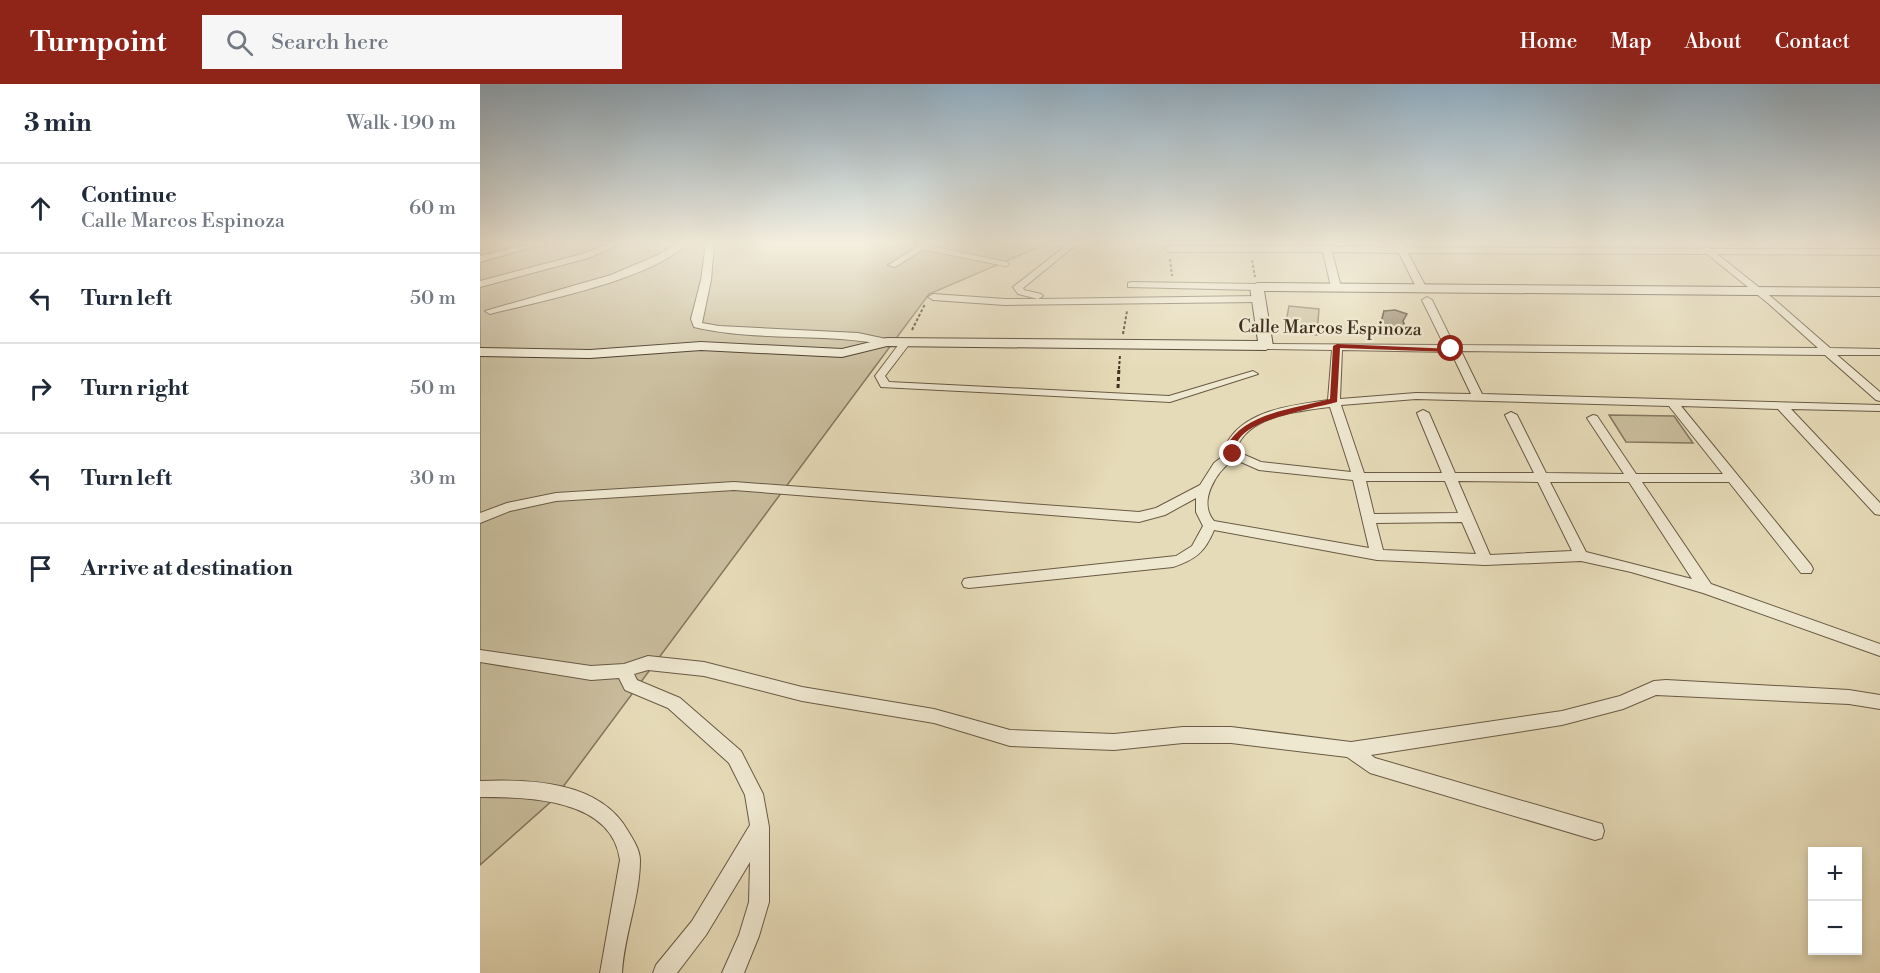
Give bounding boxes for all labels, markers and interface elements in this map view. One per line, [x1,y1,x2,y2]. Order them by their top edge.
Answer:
search box [202,15,622,69]
text: Turnpoint [30,25,166,60]
icon: search [223,26,256,59]
text: Search here [271,29,389,56]
text: Home [1520,29,1577,55]
text: Map [1610,29,1652,55]
text: About [1685,29,1742,55]
text: Contact [1775,29,1850,55]
text: 3 min [24,107,92,139]
text: Walk · 190 m [346,111,456,136]
text: Continue [81,182,177,209]
icon: ahead [24,192,57,225]
text: 60 m [409,196,456,221]
text: Calle Marcos Espinoza [81,209,285,234]
icon: left [24,282,57,315]
text: Turn left [81,285,172,312]
text: 50 m [410,286,456,311]
street label: Calle Marcos Espinoza [1238,315,1423,341]
route start [1437,335,1463,361]
icon: right [24,372,57,405]
text: Turn right [81,375,189,402]
text: 50 m [410,376,456,401]
route end [1219,440,1245,466]
icon: left [24,462,57,495]
text: Turn left [81,465,172,492]
text: 30 m [410,466,456,491]
icon: arrive [24,552,57,585]
text: Arrive at destination [81,555,293,582]
map controls [1808,847,1862,955]
button: + [1808,847,1862,901]
button: − [1808,901,1862,955]

